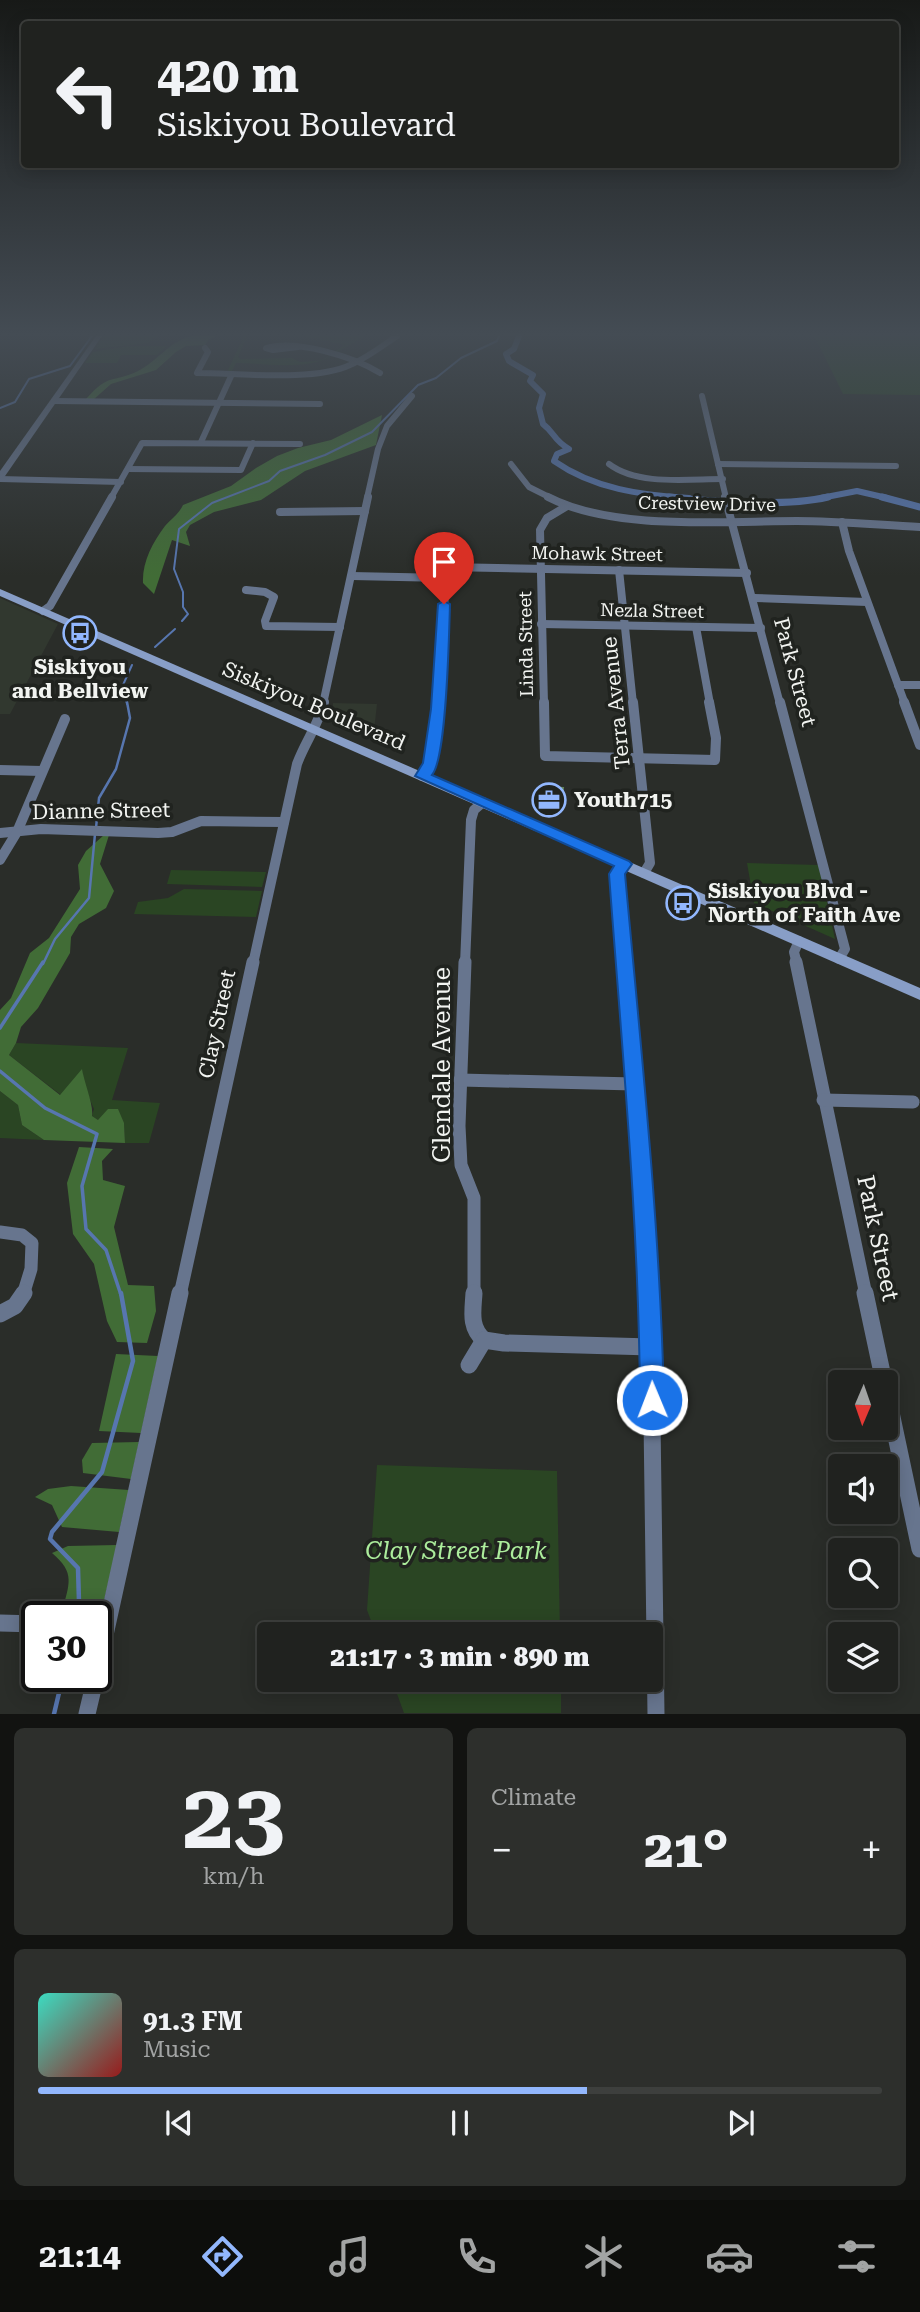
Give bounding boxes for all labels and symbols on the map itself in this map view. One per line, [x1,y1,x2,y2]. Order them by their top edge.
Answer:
street label: Crestview Drive [638,492,776,515]
pin [414,532,474,604]
street label: Mohawk Street [531,542,663,565]
street label: Linda Street [514,591,537,697]
street label: Nezla Street [600,599,704,622]
bus stop icon: Siskiyou and Bellview [61,614,99,652]
street label: Park Street [769,615,821,729]
street label: Terra Avenue [597,635,635,771]
place label: Siskiyou and Bellview [12,655,148,703]
street label: Siskiyou Boulevard [219,657,409,756]
office icon: Youth715 [530,781,568,819]
place label: Youth715 [574,788,672,812]
street label: Dianne Street [32,798,171,824]
place label: Siskiyou Blvd - North of Faith Ave [708,879,901,927]
bus stop icon: Siskiyou Blvd - North of Faith Ave [664,884,702,922]
street label: Clay Street [194,967,240,1080]
street label: Glendale Avenue [428,967,456,1163]
street label: Park Street [851,1173,905,1303]
position arrow [615,1363,689,1437]
north arrow [828,1370,898,1440]
park label: Clay Street Park [365,1537,547,1565]
speed limit sign: 30 [21,1601,112,1692]

